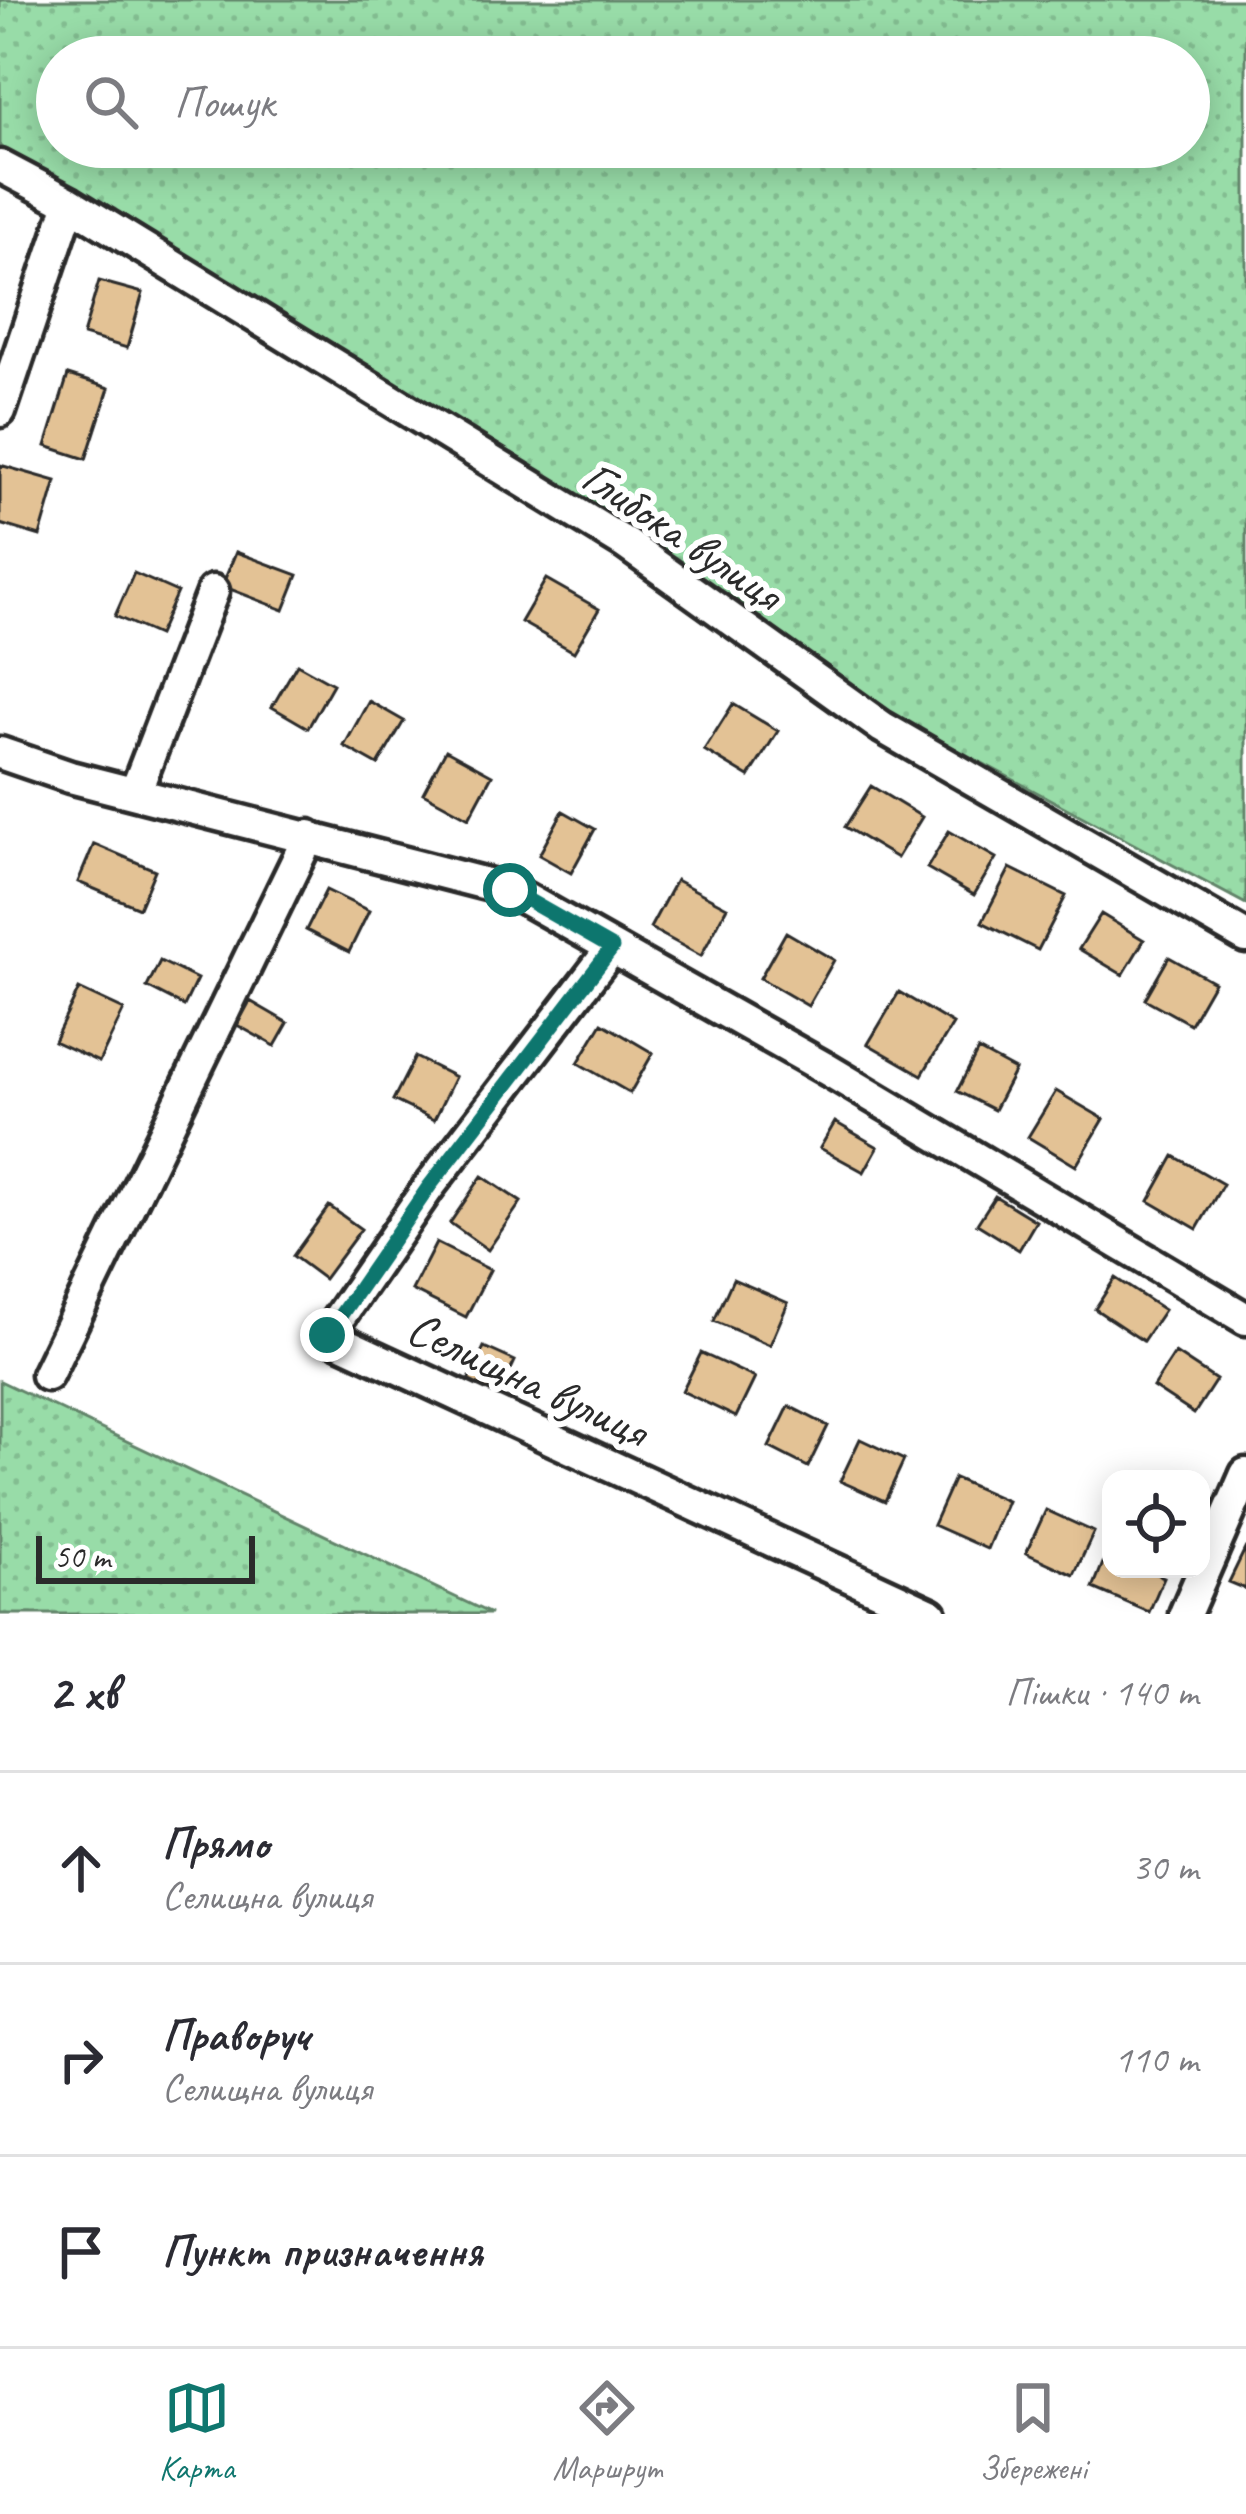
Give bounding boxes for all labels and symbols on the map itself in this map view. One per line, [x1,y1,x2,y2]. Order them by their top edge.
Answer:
street label: Глибока вулиця [571,446,797,625]
route start [483,863,537,917]
street label: Селищна вулиця [398,1297,660,1462]
route end [300,1308,354,1362]
scale bar [36,1530,255,1583]

